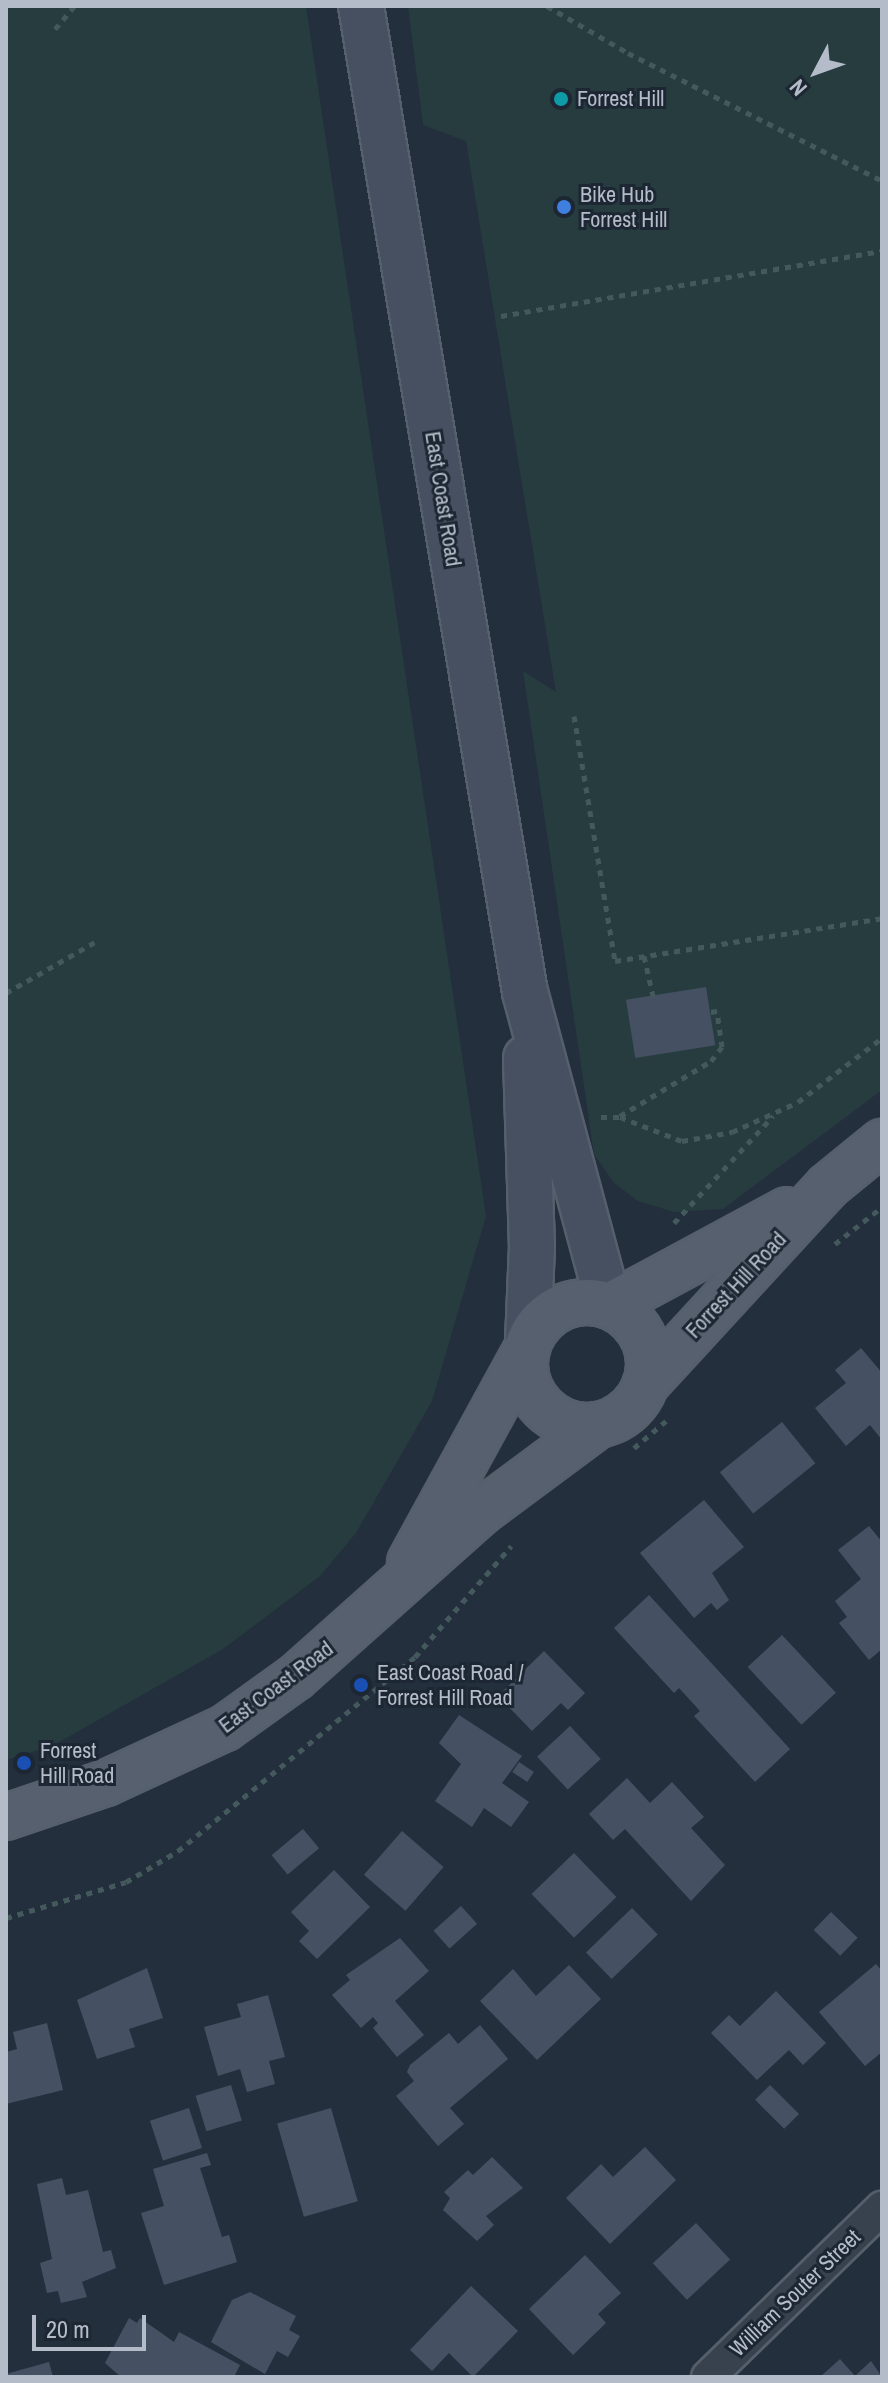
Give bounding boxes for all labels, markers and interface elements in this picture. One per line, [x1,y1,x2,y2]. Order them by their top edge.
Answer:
north arrow [776,32,856,112]
text: N [782,73,813,103]
place label: Forrest Hill [577,86,664,112]
marker: Forrest Hill [552,90,570,108]
place label: Bike Hub Forrest Hill [580,181,667,232]
marker: Bike Hub Forrest Hill [555,198,573,216]
street label: East Coast Road [419,430,467,568]
street label: Forrest Hill Road [680,1226,792,1344]
street label: East Coast Road [214,1635,338,1739]
place label: East Coast Road / Forrest Hill Road [377,1659,523,1710]
marker: East Coast Road / Forrest Hill Road [352,1676,370,1694]
place label: Forrest Hill Road [40,1737,114,1788]
marker: Forrest Hill Road [15,1754,33,1772]
street label: William Souter Street [724,2224,866,2362]
scale bar [36,2299,150,2349]
text: 20 m [46,2313,90,2345]

